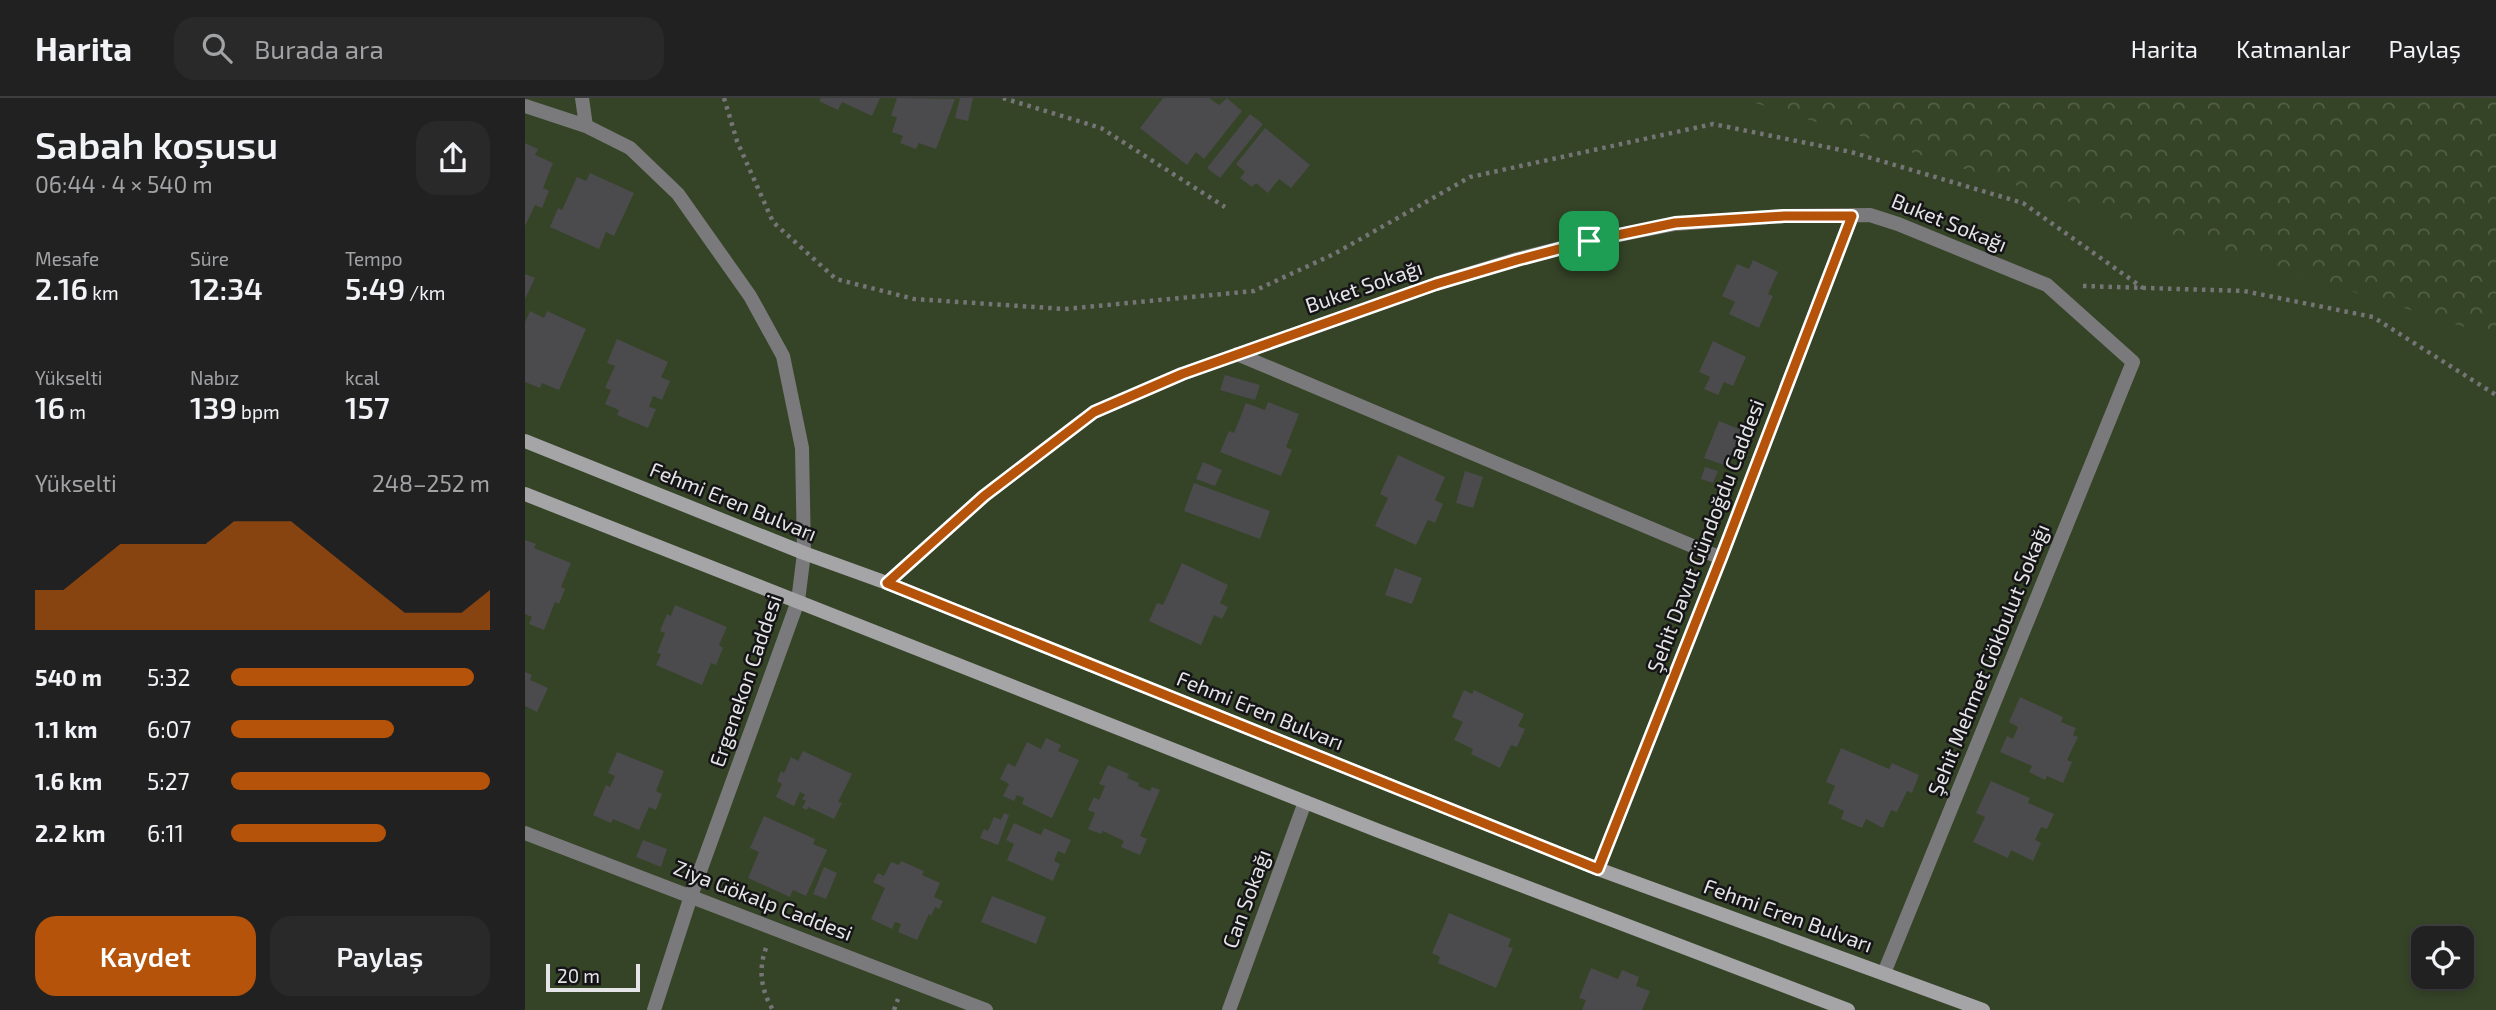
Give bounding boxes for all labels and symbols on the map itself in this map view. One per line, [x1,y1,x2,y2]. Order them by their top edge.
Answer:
street label: Buket Sokağı [1888,187,2011,256]
pin [1559,211,1619,271]
street label: Buket Sokağı [1302,254,1425,317]
street label: Şehit Davut Gündoğdu Caddesi [1641,395,1770,676]
street label: Fehmi Eren Bulvarı [646,456,821,546]
street label: Şehit Mehmet Gökbulut Sokağı [1922,520,2056,800]
street label: Ergenekon Caddesi [703,591,786,770]
street label: Fehmi Eren Bulvarı [1173,665,1348,755]
street label: Can Sokağı [1216,846,1275,951]
street label: Ziya Gökalp Caddesi [671,854,856,945]
street label: Fehmi Eren Bulvarı [1701,872,1876,957]
scale bar [546,961,641,993]

